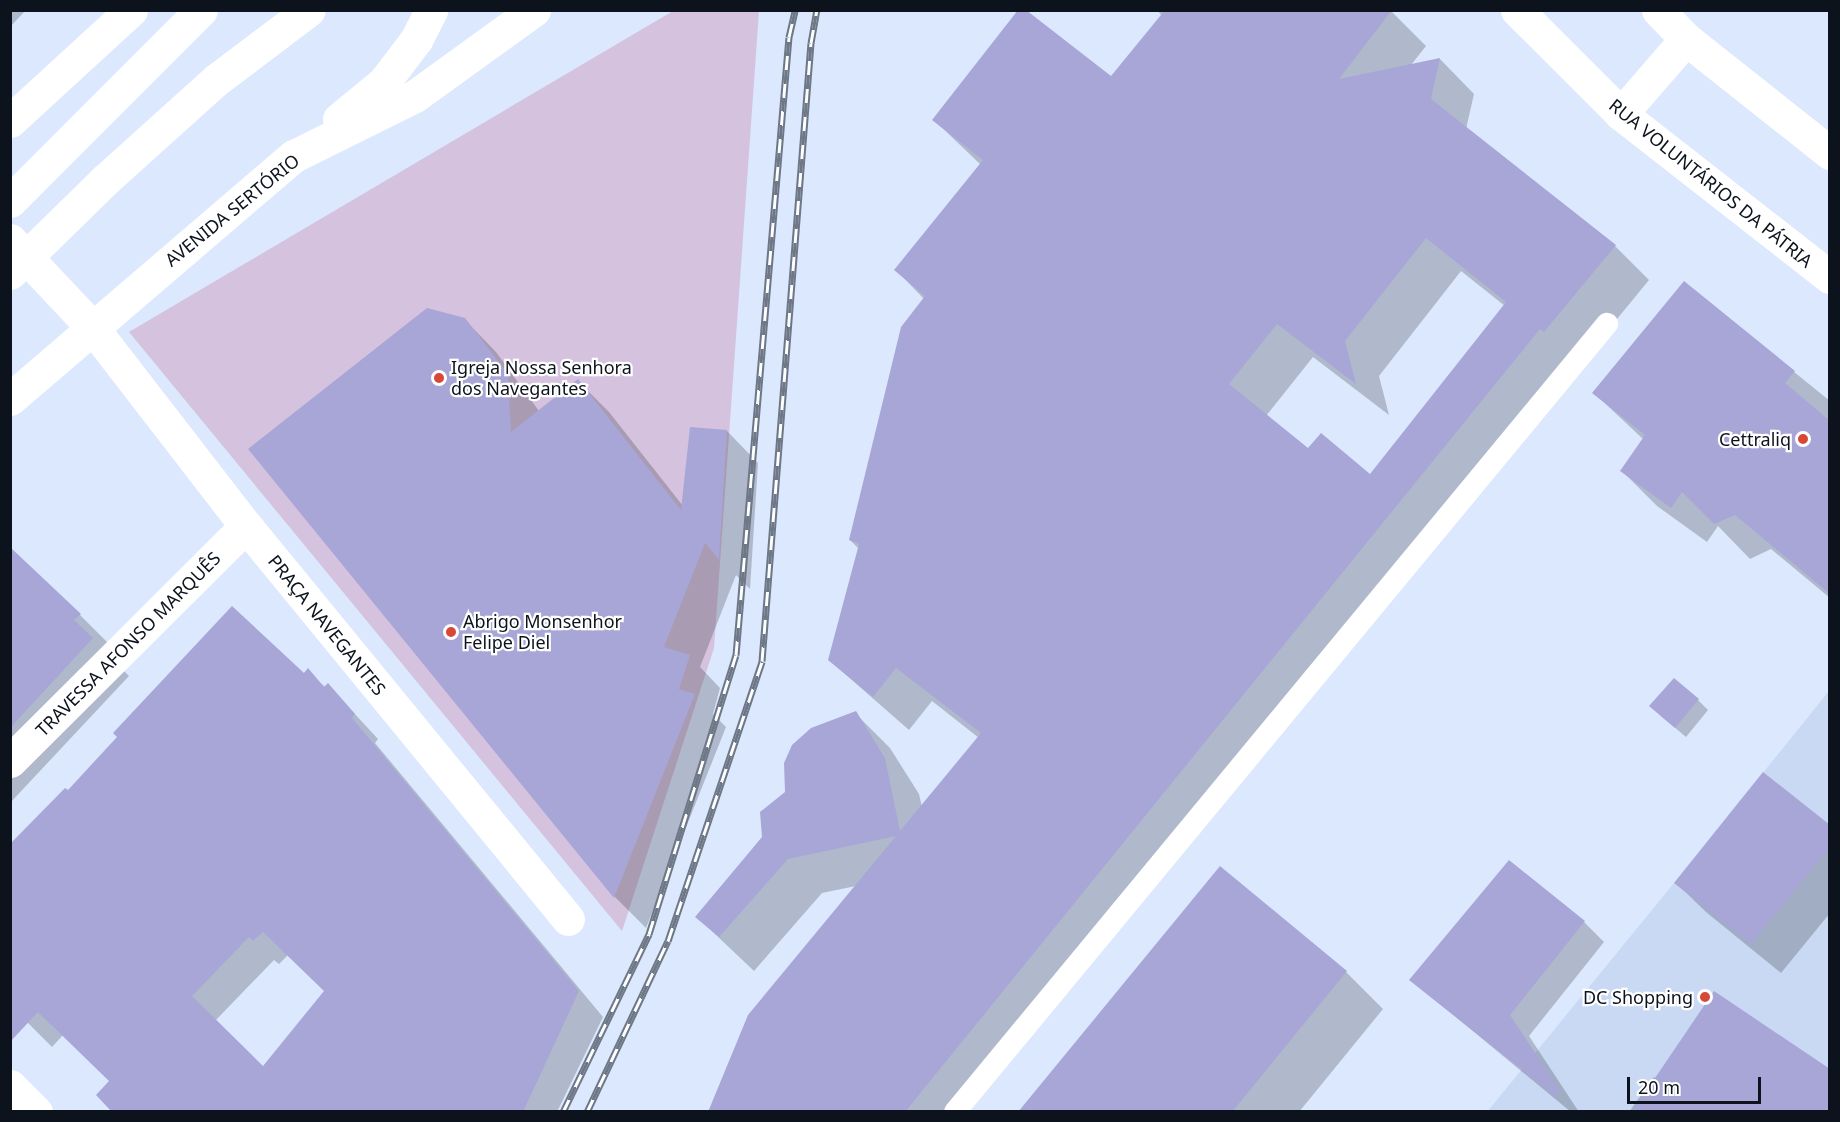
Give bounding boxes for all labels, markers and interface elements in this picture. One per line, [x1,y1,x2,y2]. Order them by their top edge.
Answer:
street label: RUA VOLUNTÁRIOS DA PÁTRIA [1605,94,1817,272]
street label: AVENIDA SERTÓRIO [161,149,303,271]
place label: Igreja Nossa Senhora dos Navegantes [451,357,632,400]
marker: Igreja Nossa Senhora dos Navegantes [432,371,446,385]
place label: Cettraliq [1719,428,1791,450]
marker: Cettraliq [1796,432,1810,446]
street label: TRAVESSA AFONSO MARQUÊS [31,547,225,741]
street label: PRAÇA NAVEGANTES [264,550,390,700]
place label: Abrigo Monsenhor Felipe Diel [463,611,622,654]
marker: Abrigo Monsenhor Felipe Diel [444,625,458,639]
place label: DC Shopping [1583,986,1693,1008]
marker: DC Shopping [1698,990,1712,1004]
scale bar [1630,1065,1764,1103]
text: 20 m [1638,1075,1680,1099]

